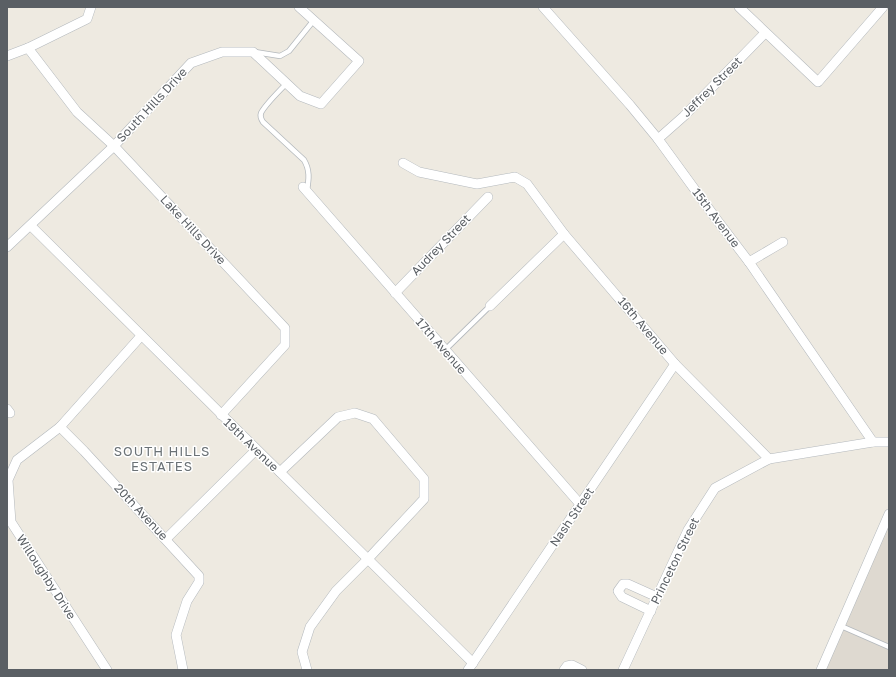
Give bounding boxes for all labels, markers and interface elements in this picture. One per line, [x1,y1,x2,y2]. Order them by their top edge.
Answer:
street label: Jeffrey Street [678,53,745,120]
street label: South Hills Drive [113,64,190,145]
street label: 15th Avenue [689,185,744,250]
street label: Lake Hills Drive [157,192,229,267]
street label: Audrey Street [408,211,474,278]
street label: 16th Avenue [615,294,672,358]
street label: 17th Avenue [413,314,470,377]
street label: 19th Avenue [221,415,282,475]
district label: SOUTH HILLS ESTATES [114,443,210,474]
street label: 20th Avenue [111,480,171,543]
street label: Nash Street [546,484,597,549]
street label: Princeton Street [647,515,702,607]
street label: Willoughby Drive [13,531,79,622]

